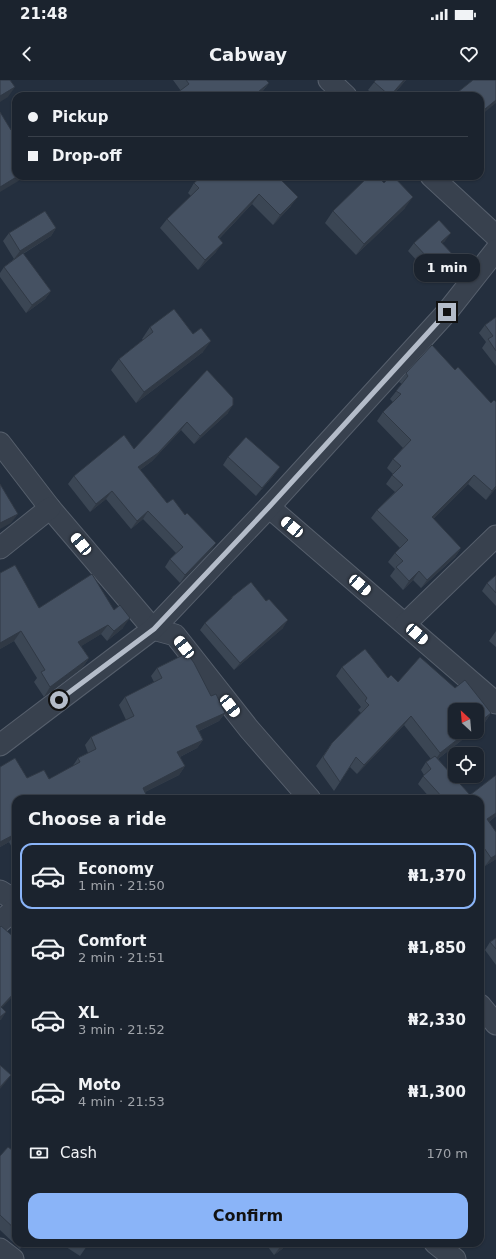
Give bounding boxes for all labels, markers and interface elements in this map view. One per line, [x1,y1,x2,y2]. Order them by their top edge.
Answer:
text: 21:48 [20,5,68,23]
icon: back [16,43,38,65]
icon: heart [458,43,480,65]
text: Cabway [209,44,287,65]
text: Pickup [52,108,108,126]
text: Drop-off [52,147,122,165]
callout: 1 min [414,254,480,282]
text: 1 min [427,260,467,275]
route end [438,303,456,321]
car [279,515,305,539]
car [69,531,93,557]
car [347,573,373,597]
car [404,622,430,646]
car [172,634,196,660]
route start [50,691,68,709]
car [218,693,242,719]
north arrow [448,703,484,739]
map controls [448,703,484,783]
button: locate [448,747,484,783]
text: Choose a ride [28,808,167,829]
icon: car [30,858,66,894]
text: Economy [78,860,154,878]
text: ₦1,370 [408,867,466,885]
text: 1 min · 21:50 [78,878,165,893]
icon: car [30,930,66,966]
text: Comfort [78,932,146,950]
text: ₦1,850 [408,939,466,957]
text: 2 min · 21:51 [78,950,165,965]
icon: car [30,1002,66,1038]
text: XL [78,1004,99,1022]
text: ₦2,330 [408,1011,466,1029]
text: 3 min · 21:52 [78,1022,165,1037]
icon: car [30,1074,66,1110]
text: Moto [78,1076,121,1094]
text: ₦1,300 [408,1083,466,1101]
text: 4 min · 21:53 [78,1094,165,1109]
icon: cash [28,1142,50,1164]
text: Cash [60,1144,97,1162]
text: 170 m [426,1146,468,1161]
button: Confirm [28,1193,468,1239]

